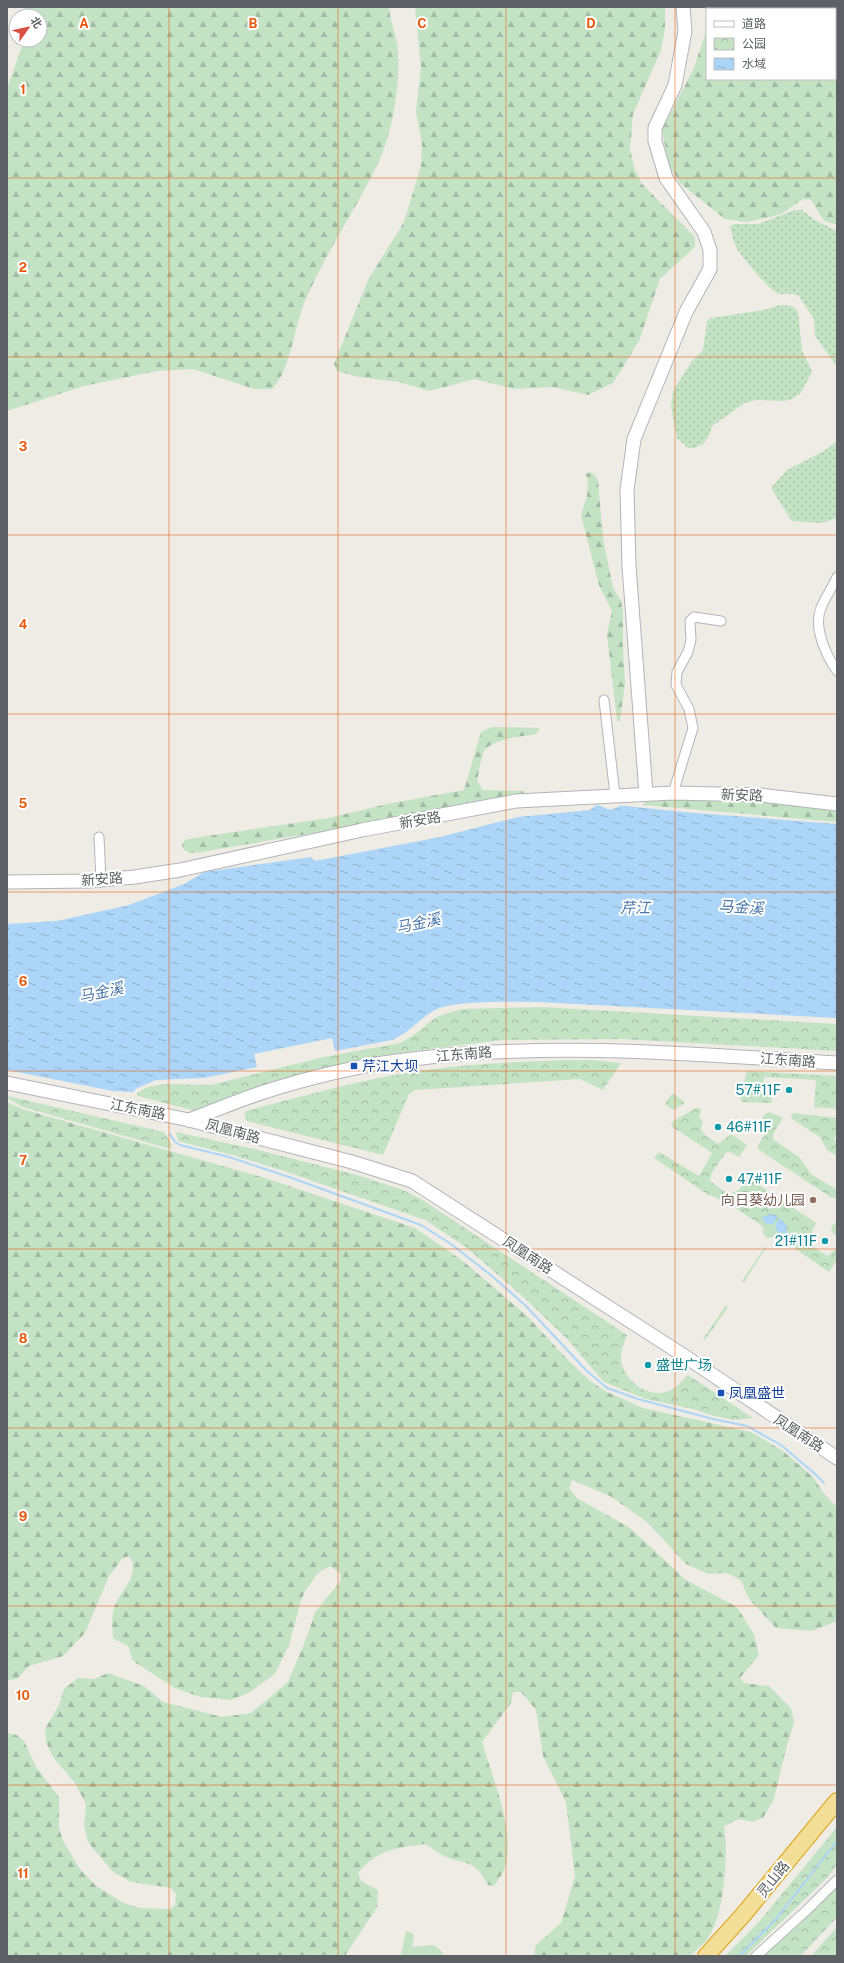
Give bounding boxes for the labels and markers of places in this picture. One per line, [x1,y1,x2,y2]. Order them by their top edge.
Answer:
place label: 芹江大坝 [362,1058,418,1074]
marker: 芹江大坝 [349,1061,359,1071]
place label: 57#11F [735,1082,781,1098]
marker: 57#11F [784,1085,794,1095]
place label: 46#11F [726,1119,772,1135]
marker: 46#11F [713,1122,723,1132]
place label: 47#11F [737,1171,782,1187]
marker: 47#11F [724,1174,734,1184]
place label: 向日葵幼儿园 [721,1192,805,1208]
marker: 向日葵幼儿园 [808,1195,818,1205]
place label: 21#11F [775,1233,817,1249]
marker: 21#11F [820,1236,830,1246]
place label: 盛世广场 [656,1357,712,1373]
marker: 盛世广场 [643,1360,653,1370]
place label: 凤凰盛世 [729,1385,785,1401]
marker: 凤凰盛世 [716,1388,726,1398]

